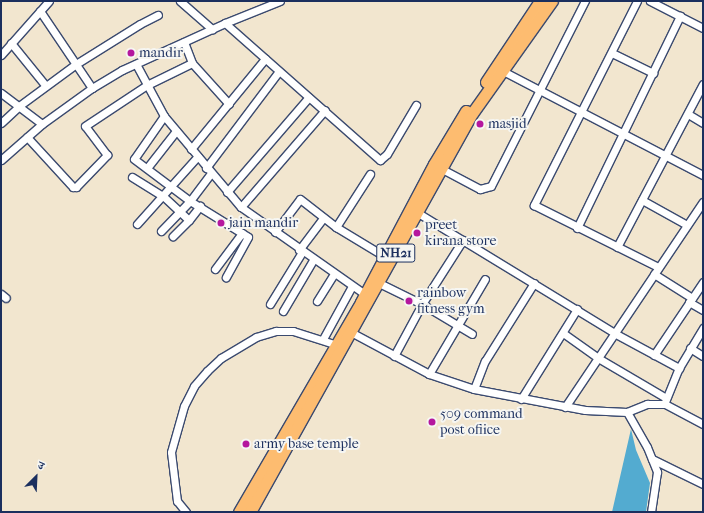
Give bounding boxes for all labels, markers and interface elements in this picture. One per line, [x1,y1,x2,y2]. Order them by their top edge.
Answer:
place label: mandir [139,45,183,61]
marker: mandir [126,48,136,58]
place label: masjid [488,116,527,132]
marker: masjid [475,119,485,129]
place label: jain mandir [229,215,298,231]
place label: preet kirana store [425,217,496,250]
marker: jain mandir [216,218,226,228]
marker: preet kirana store [412,228,422,238]
road number: NH21 [376,242,416,264]
place label: rainbow fitness gym [417,285,485,318]
marker: rainbow fitness gym [404,296,414,306]
place label: 509 command post ofiice [440,406,523,438]
marker: 509 command post ofiice [427,417,437,427]
place label: army base temple [254,436,359,452]
marker: army base temple [241,439,251,449]
north arrow [16,457,56,497]
text: उ [36,458,46,473]

